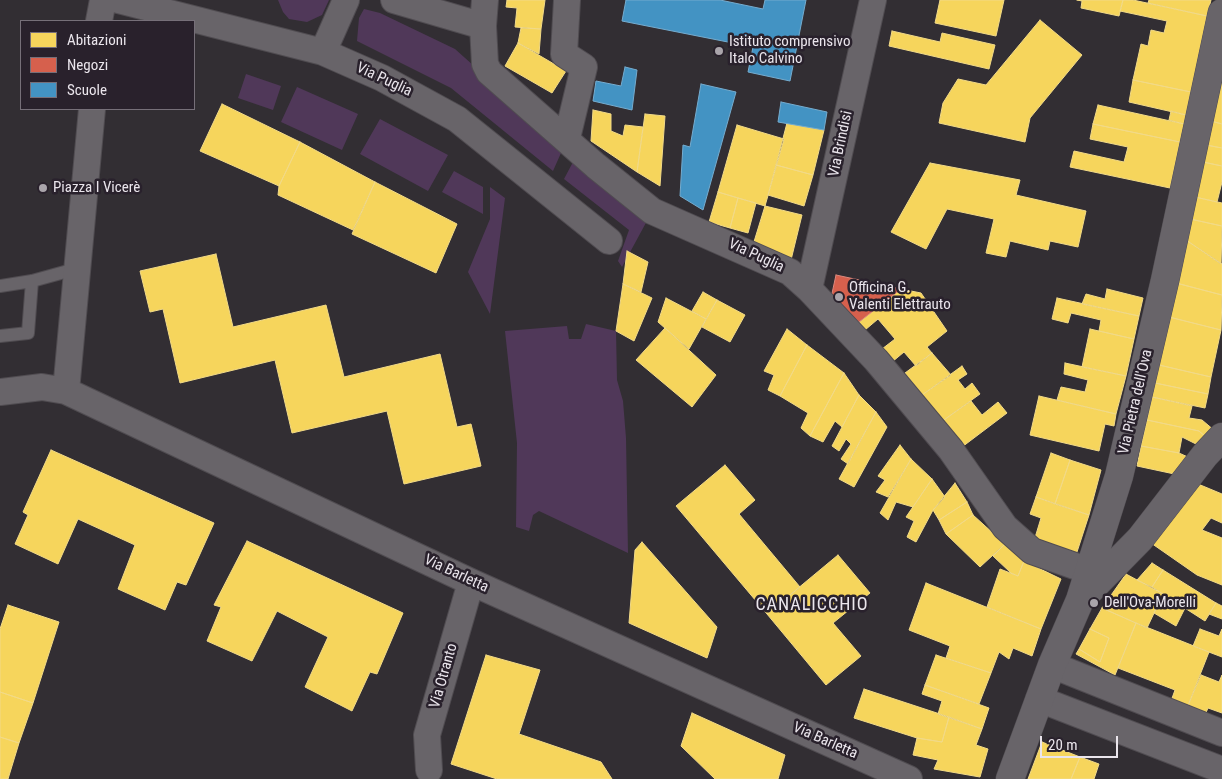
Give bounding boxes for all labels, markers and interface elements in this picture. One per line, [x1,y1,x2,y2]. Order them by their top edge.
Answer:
legend [20,20,195,110]
text: Abitazioni [67,31,126,49]
place label: Istituto comprensivo Italo Calvino [729,33,850,68]
marker: Istituto comprensivo Italo Calvino [713,45,725,57]
text: Negozi [67,56,108,74]
street label: Via Puglia [353,59,415,101]
text: Scuole [67,81,107,99]
street label: Via Brindisi [825,109,857,179]
place label: Piazza I Vicerè [53,179,140,197]
marker: Piazza I Vicerè [37,182,49,194]
street label: Via Puglia [725,235,787,277]
place label: Officina G. Valenti Elettrauto [849,279,951,314]
marker: Officina G. Valenti Elettrauto [833,291,845,303]
street label: Via Pietra dell'Ova [1115,348,1157,456]
street label: Via Barletta [421,551,491,597]
district label: CANALICCHIO [754,594,870,616]
place label: Dell'Ova-Morelli [1104,594,1196,612]
marker: Dell'Ova-Morelli [1088,597,1100,609]
street label: Via Otranto [426,642,462,710]
street label: Via Barletta [790,719,860,763]
scale bar [1042,726,1120,758]
text: 20 m [1048,736,1078,754]

